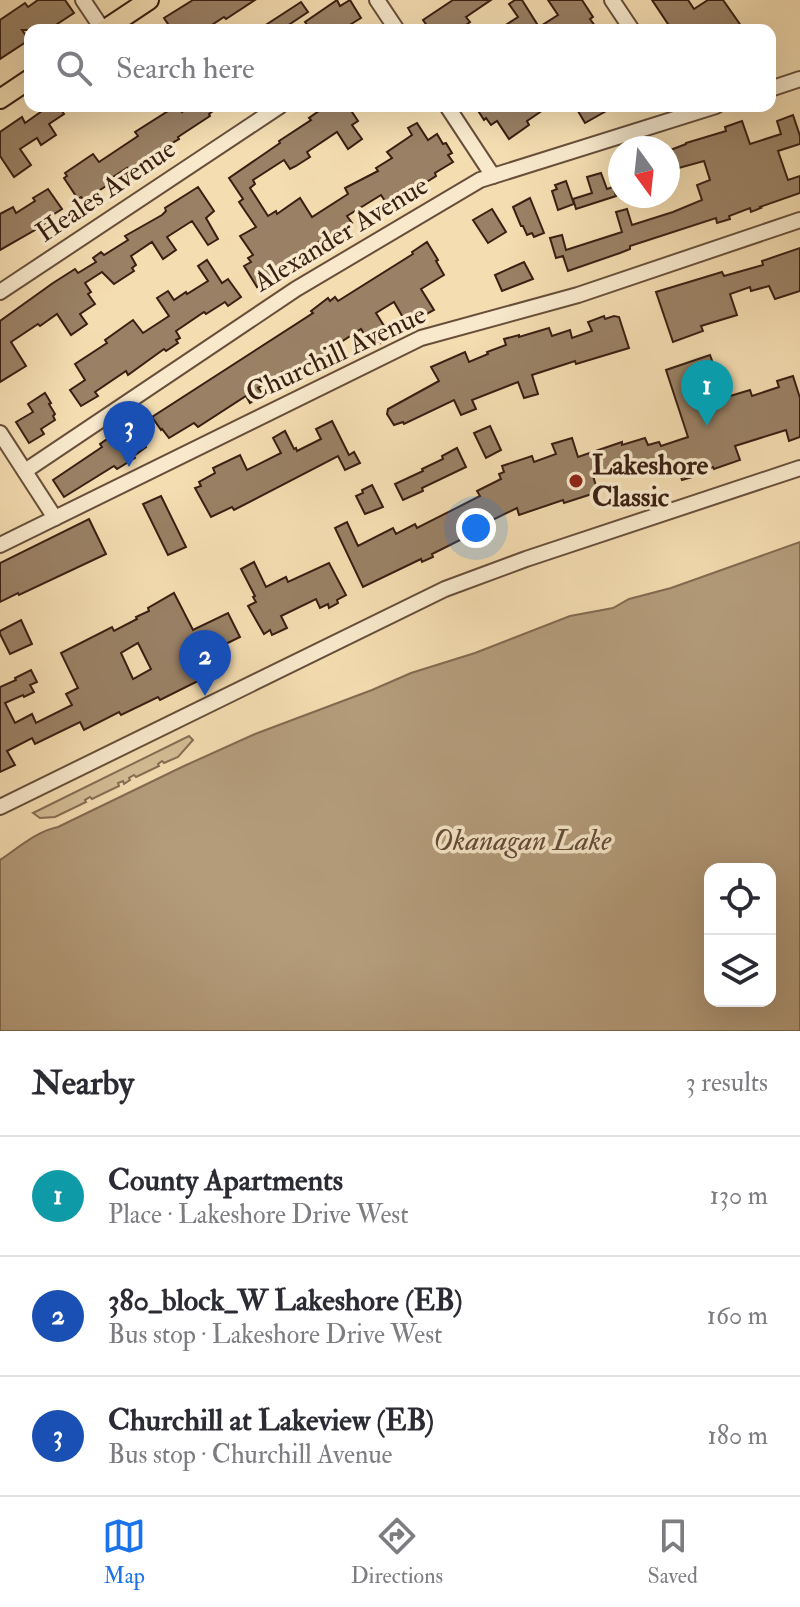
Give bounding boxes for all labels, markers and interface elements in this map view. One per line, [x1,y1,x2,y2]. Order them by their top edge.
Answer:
search box [24,24,776,112]
icon: search [52,46,96,90]
text: Search here [116,50,255,87]
street label: Heales Avenue [29,131,183,251]
north arrow [608,136,680,208]
street label: Alexander Avenue [246,168,435,300]
street label: Churchill Avenue [240,297,432,411]
pin: 1 [681,360,733,426]
pin: 3 [103,401,155,467]
place label: Lakeshore Classic [592,448,709,515]
marker: Lakeshore Classic [567,472,585,490]
your location [456,508,496,548]
pin: 2 [179,630,231,696]
water label: Okanagan Lake [433,822,612,859]
map controls [704,863,776,1007]
button: locate [704,863,776,935]
button: layers [704,935,776,1007]
text: Nearby [32,1062,134,1105]
text: 3 results [686,1067,768,1099]
text: County Apartments [108,1162,343,1199]
text: 1 [53,1180,63,1212]
text: 130 m [710,1180,768,1212]
text: Place · Lakeshore Drive West [108,1199,409,1231]
text: 380_block_W Lakeshore (EB) [108,1282,463,1319]
text: 2 [51,1300,65,1332]
text: 160 m [707,1300,768,1332]
text: Bus stop · Lakeshore Drive West [108,1319,443,1351]
text: Churchill at Lakeview (EB) [108,1402,434,1439]
text: 3 [53,1420,63,1452]
text: 180 m [708,1420,768,1452]
text: Bus stop · Churchill Avenue [108,1439,392,1471]
tab: Map [102,1514,146,1590]
tab: Directions [351,1514,443,1590]
tab: Saved [648,1514,698,1590]

